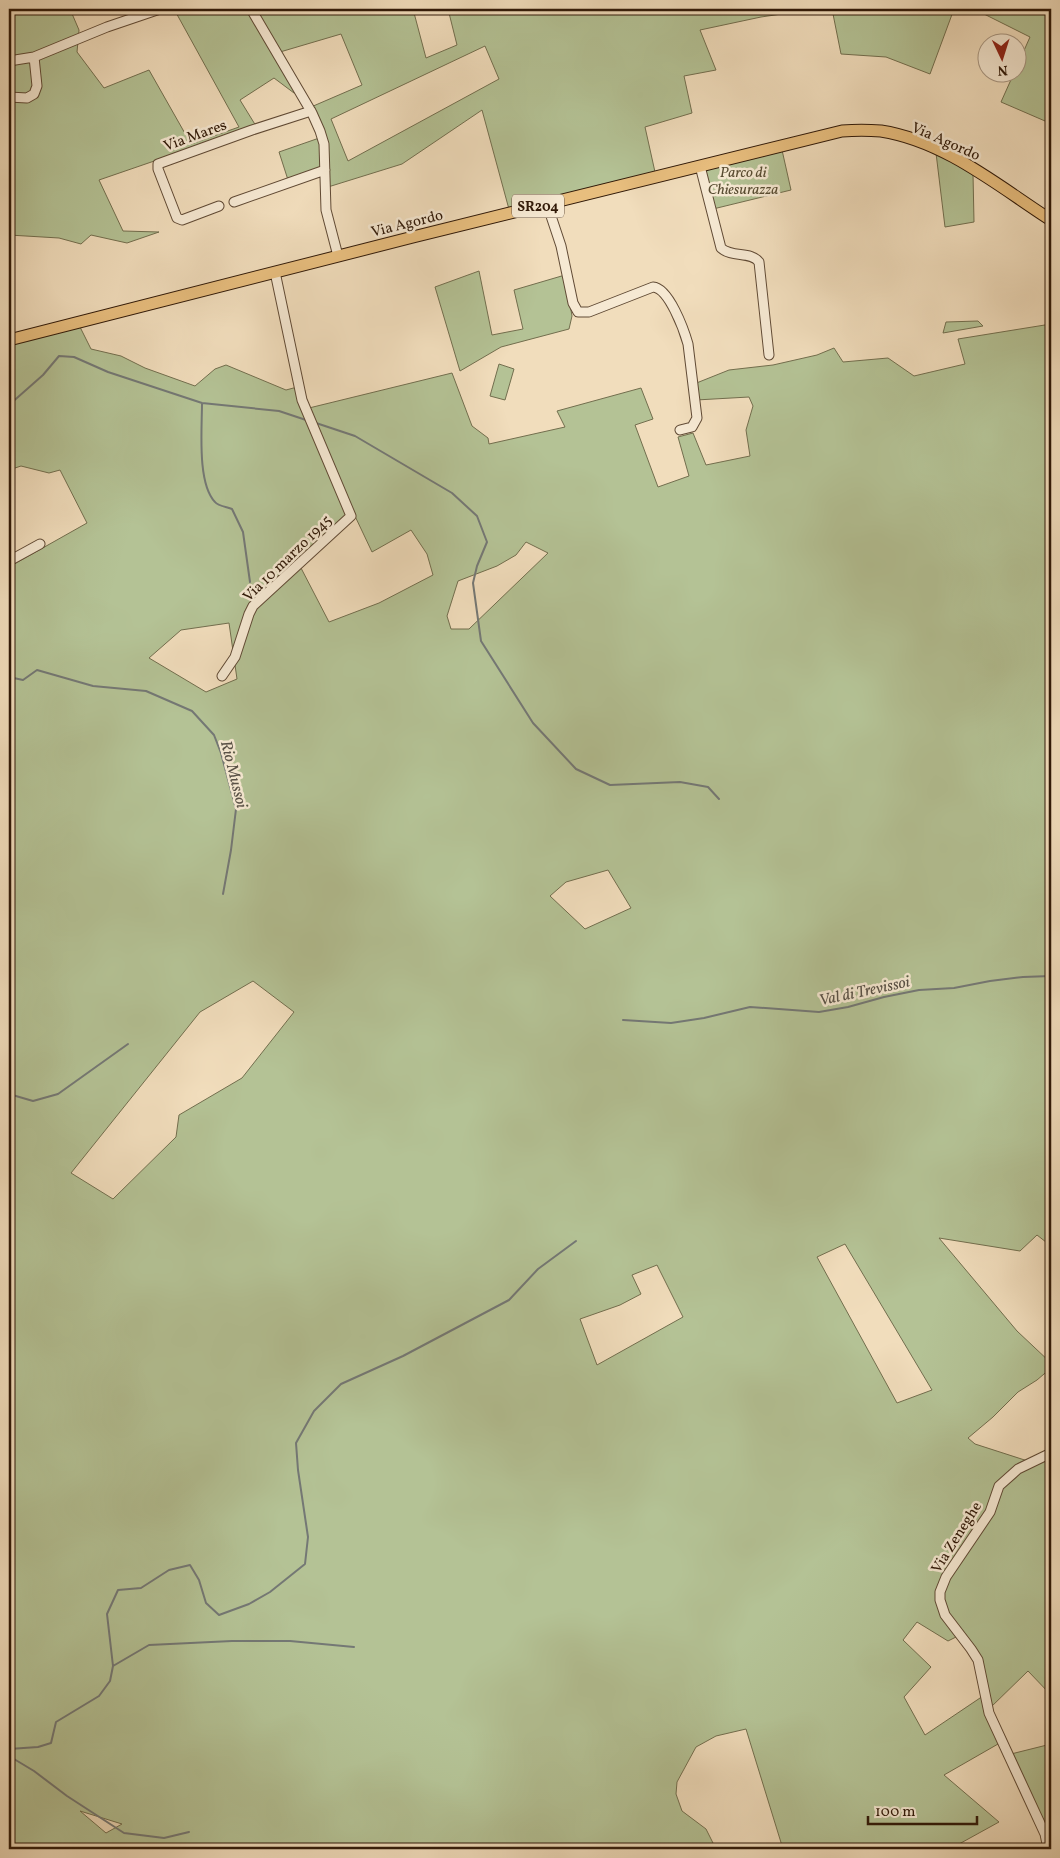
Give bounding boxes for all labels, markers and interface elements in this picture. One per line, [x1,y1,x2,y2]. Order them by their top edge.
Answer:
north arrow [978,32,1028,82]
text: N [997,60,1009,79]
street label: Via Mares [161,115,230,158]
street label: Via Agordo [908,118,983,167]
park label: Parco di Chiesurazza [708,163,778,201]
road number: SR204 [512,195,564,218]
street label: Via Agordo [369,205,446,244]
street label: Via 10 marzo 1945 [239,511,337,607]
water label: Rio Mussoi [214,738,252,812]
water label: Val di Trevissoi [817,971,913,1012]
street label: Via Zeneghe [927,1498,988,1578]
scale bar [868,1793,976,1825]
text: 100 m [875,1802,915,1823]

